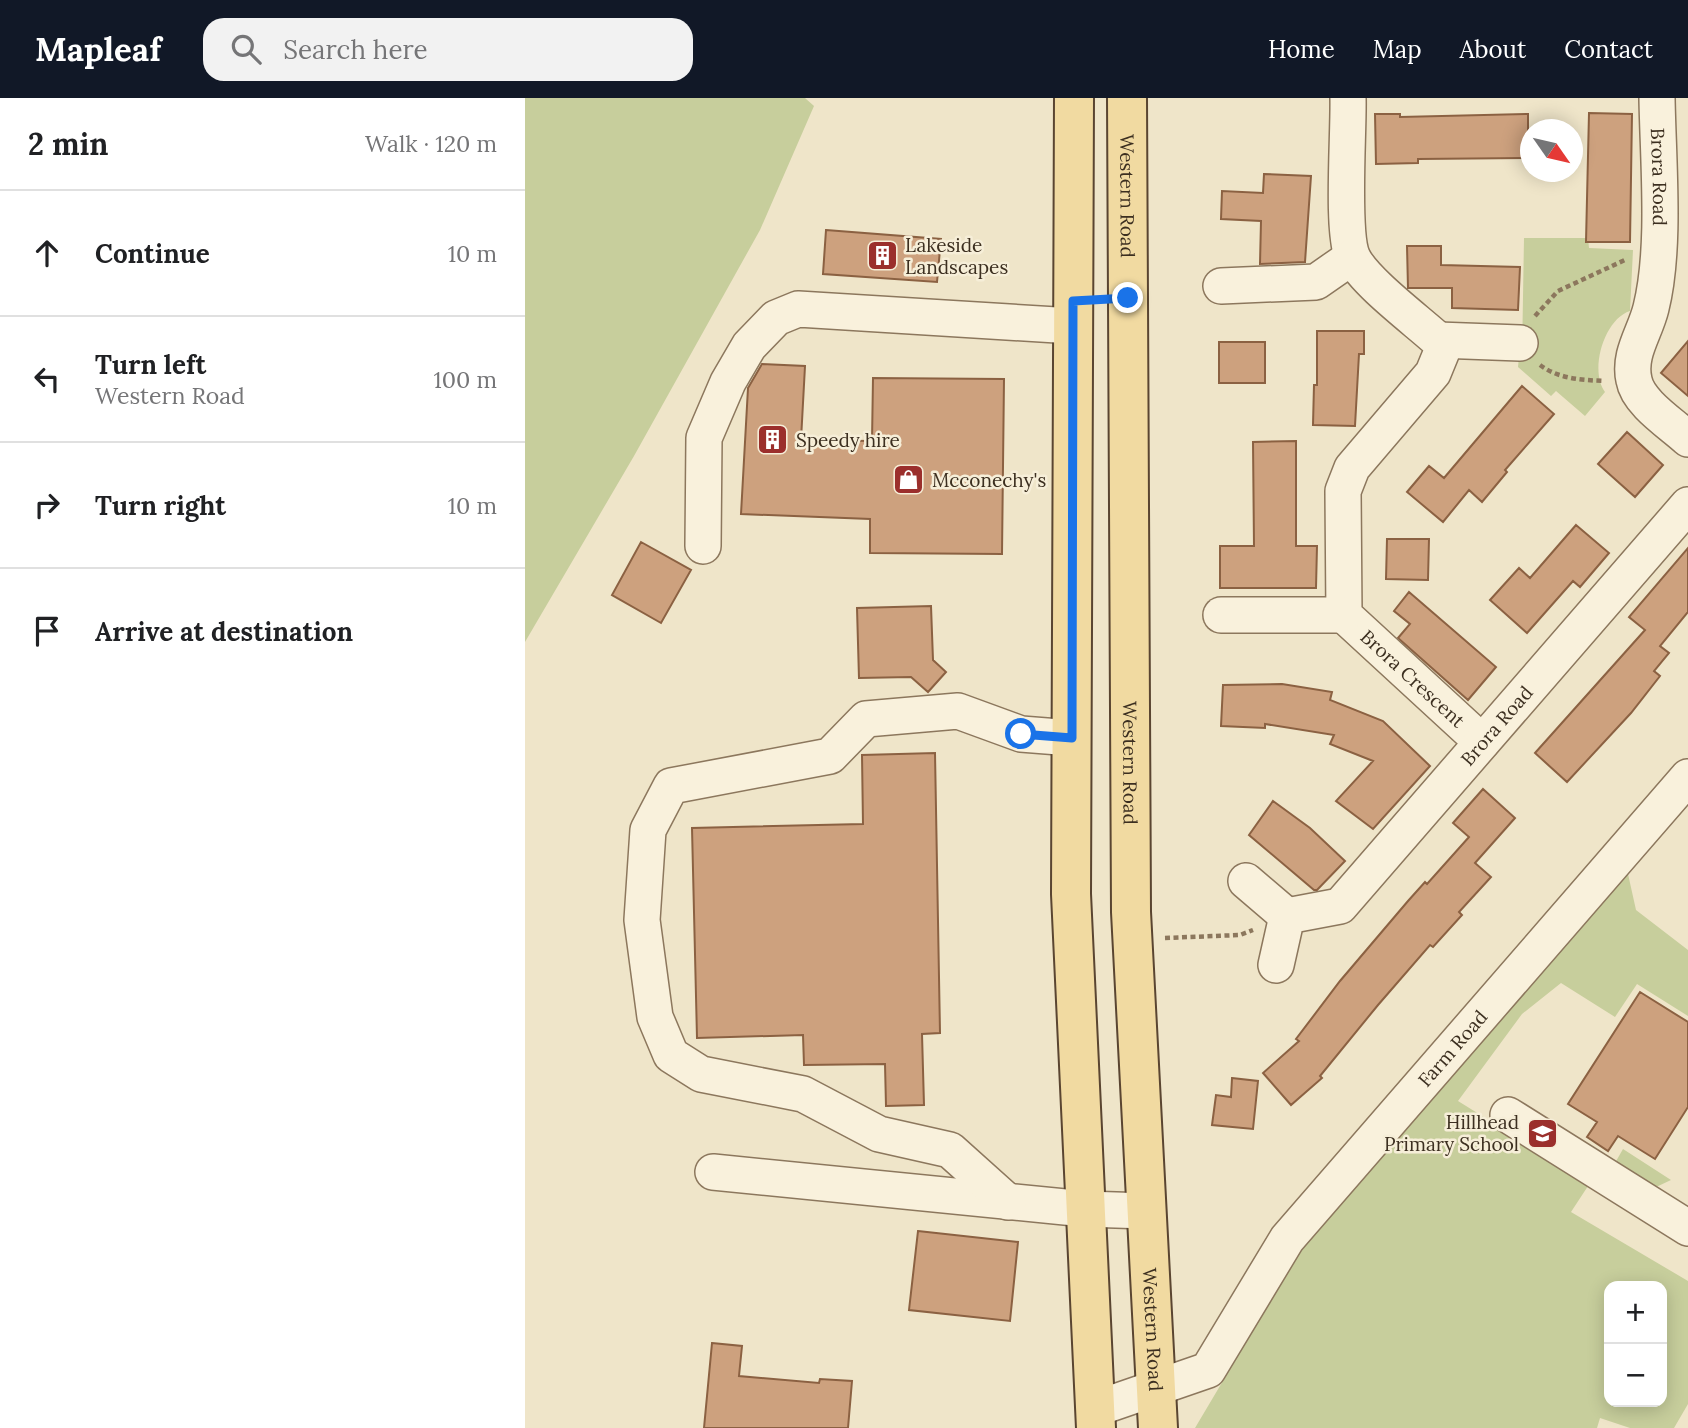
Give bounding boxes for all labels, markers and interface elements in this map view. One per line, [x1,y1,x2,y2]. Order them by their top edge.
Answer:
search box [203,18,693,81]
text: Mapleaf [35,28,161,70]
icon: search [227,30,265,68]
text: Search here [283,33,428,66]
text: Home [1268,34,1335,65]
text: Map [1373,34,1422,65]
text: About [1460,34,1526,65]
text: Contact [1564,34,1653,65]
north arrow [1520,119,1583,182]
text: 2 min [28,125,108,163]
street label: Brora Road [1646,127,1672,226]
text: Walk · 120 m [365,129,497,158]
street label: Western Road [1115,134,1140,258]
place label: Lakeside Landscapes [905,233,1008,279]
icon: ahead [28,234,66,272]
text: Continue [95,237,210,270]
text: 10 m [448,239,497,268]
building icon: Lakeside Landscapes [865,239,899,273]
route end [1112,282,1143,313]
text: Turn left [95,348,206,381]
icon: left [28,360,66,398]
text: 100 m [433,365,497,394]
text: Western Road [95,381,245,410]
building icon: Speedy hire [756,423,790,457]
place label: Speedy hire [796,428,900,452]
shop icon: Mcconechy's [892,463,926,497]
place label: Mcconechy's [932,468,1047,492]
icon: right [28,486,66,524]
text: Turn right [95,489,226,522]
text: 10 m [448,491,497,520]
icon: arrive [28,612,66,650]
text: Arrive at destination [95,615,353,648]
street label: Brora Crescent [1356,624,1471,733]
street label: Brora Road [1455,681,1538,770]
street label: Western Road [1118,701,1143,825]
route start [1005,718,1036,749]
street label: Farm Road [1413,1005,1492,1092]
place label: Hillhead Primary School [1384,1110,1519,1156]
school or university icon: Hillhead Primary School [1525,1116,1559,1150]
street label: Western Road [1138,1267,1168,1392]
map controls [1604,1281,1667,1407]
button: + [1604,1281,1667,1344]
button: − [1604,1344,1667,1407]

